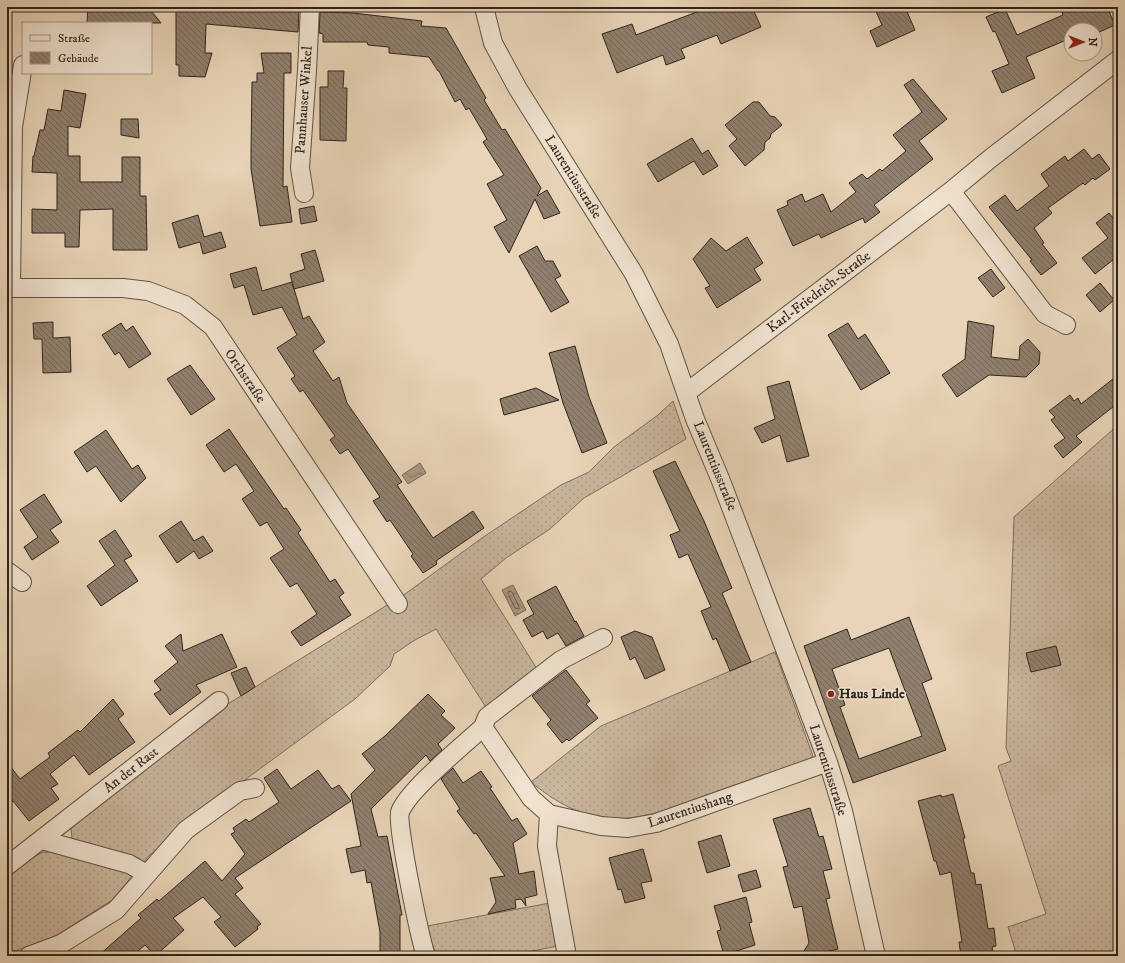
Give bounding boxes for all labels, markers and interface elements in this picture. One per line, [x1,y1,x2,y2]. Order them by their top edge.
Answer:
legend [22,22,152,74]
north arrow [1063,22,1103,62]
text: Straße [58,31,90,46]
text: N [1085,37,1099,47]
street label: Pannhauser Winkel [291,45,317,154]
text: Gebäude [58,51,99,66]
street label: Laurentiusstraße [540,132,606,222]
street label: Karl-Friedrich-Straße [764,247,875,337]
street label: Orthstraße [220,345,270,407]
street label: Laurentiusstraße [689,419,741,514]
place label: Haus Linde [839,685,905,703]
marker: Haus Linde [826,689,836,699]
street label: Laurentiusstraße [805,722,851,818]
street label: An der Rast [100,743,162,797]
street label: Laurentiushang [645,788,735,832]

